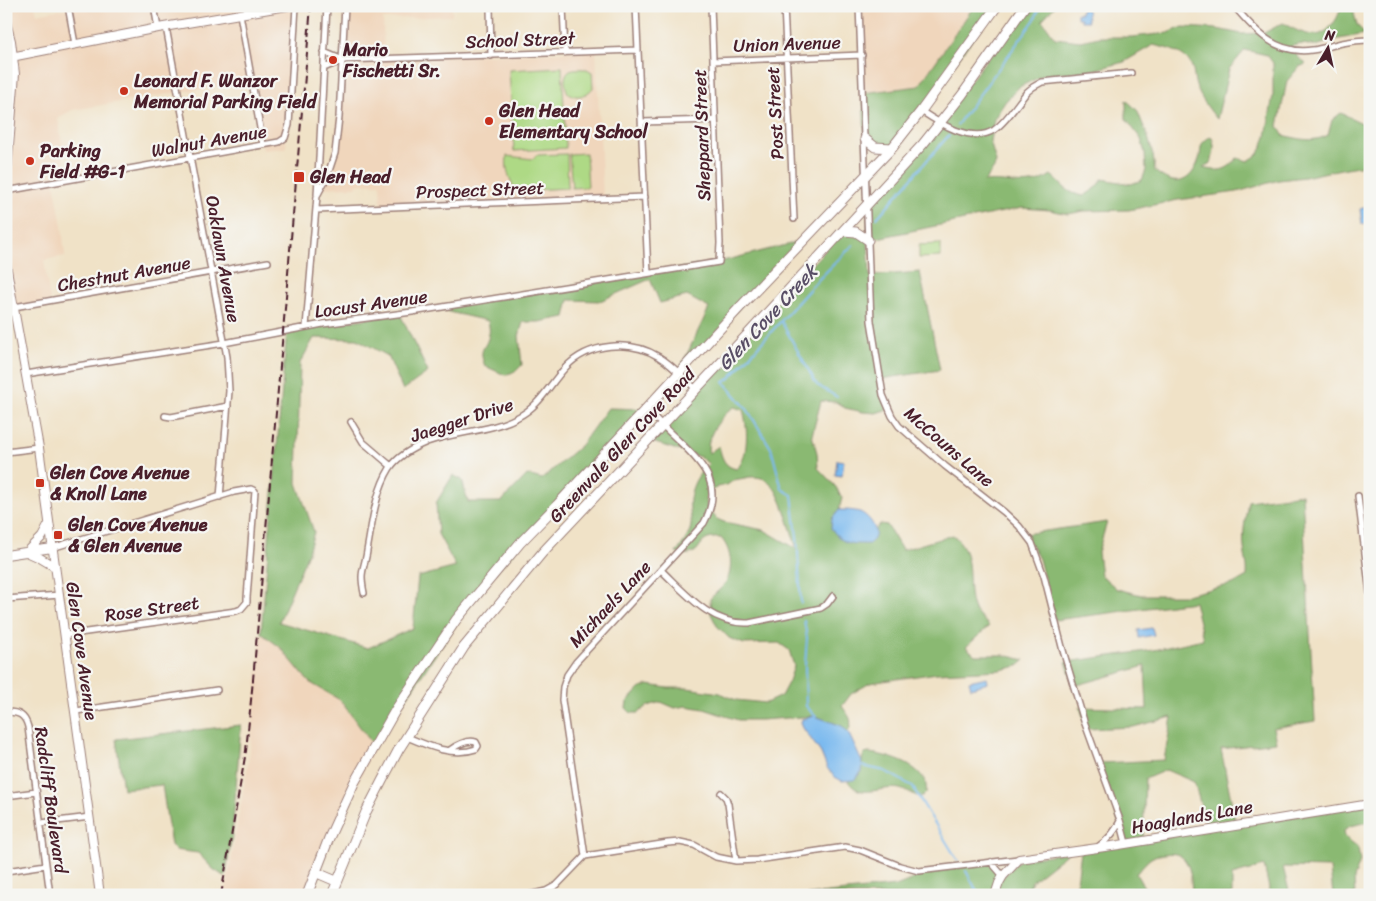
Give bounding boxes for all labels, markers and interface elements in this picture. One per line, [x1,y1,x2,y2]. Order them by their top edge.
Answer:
street label: School Street [465,22,576,58]
north arrow [1304,22,1354,72]
text: N [1322,22,1337,49]
street label: Union Avenue [733,26,841,62]
place label: Mario Fischetti Sr. [342,34,441,87]
marker: Mario Fischetti Sr. [327,54,339,66]
place label: Leonard F. Wanzor Memorial Parking Field [133,65,318,118]
street label: Post Street [757,65,793,160]
street label: Sheppard Street [684,68,720,201]
marker: Leonard F. Wanzor Memorial Parking Field [118,85,130,97]
place label: Glen Head Elementary School [498,95,648,148]
street label: Walnut Avenue [149,115,269,167]
marker: Glen Head Elementary School [483,115,495,127]
place label: Parking Field #G-1 [39,135,126,188]
marker: Parking Field #G-1 [24,155,36,167]
place label: Glen Head [309,161,392,193]
marker: Glen Head [292,170,306,184]
street label: Prospect Street [415,172,545,208]
street label: Oaklawn Avenue [196,193,250,325]
street label: Chestnut Avenue [55,247,193,301]
water label: Glen Cove Creek [709,254,828,378]
street label: Locust Avenue [312,280,430,328]
street label: Greenvale Glen Cove Road [541,358,704,531]
street label: Jaegger Drive [406,388,518,452]
street label: McCouns Lane [896,398,1002,496]
place label: Glen Cove Avenue & Knoll Lane [49,457,190,510]
marker: Glen Cove Avenue & Knoll Lane [34,477,46,489]
place label: Glen Cove Avenue & Glen Avenue [67,509,208,562]
marker: Glen Cove Avenue & Glen Avenue [52,529,64,541]
street label: Michaels Lane [561,553,659,655]
street label: Glen Cove Avenue [56,580,108,723]
street label: Rose Street [103,587,201,631]
street label: Radcliff Boulevard [25,725,77,877]
street label: Hoaglands Lane [1129,791,1255,843]

